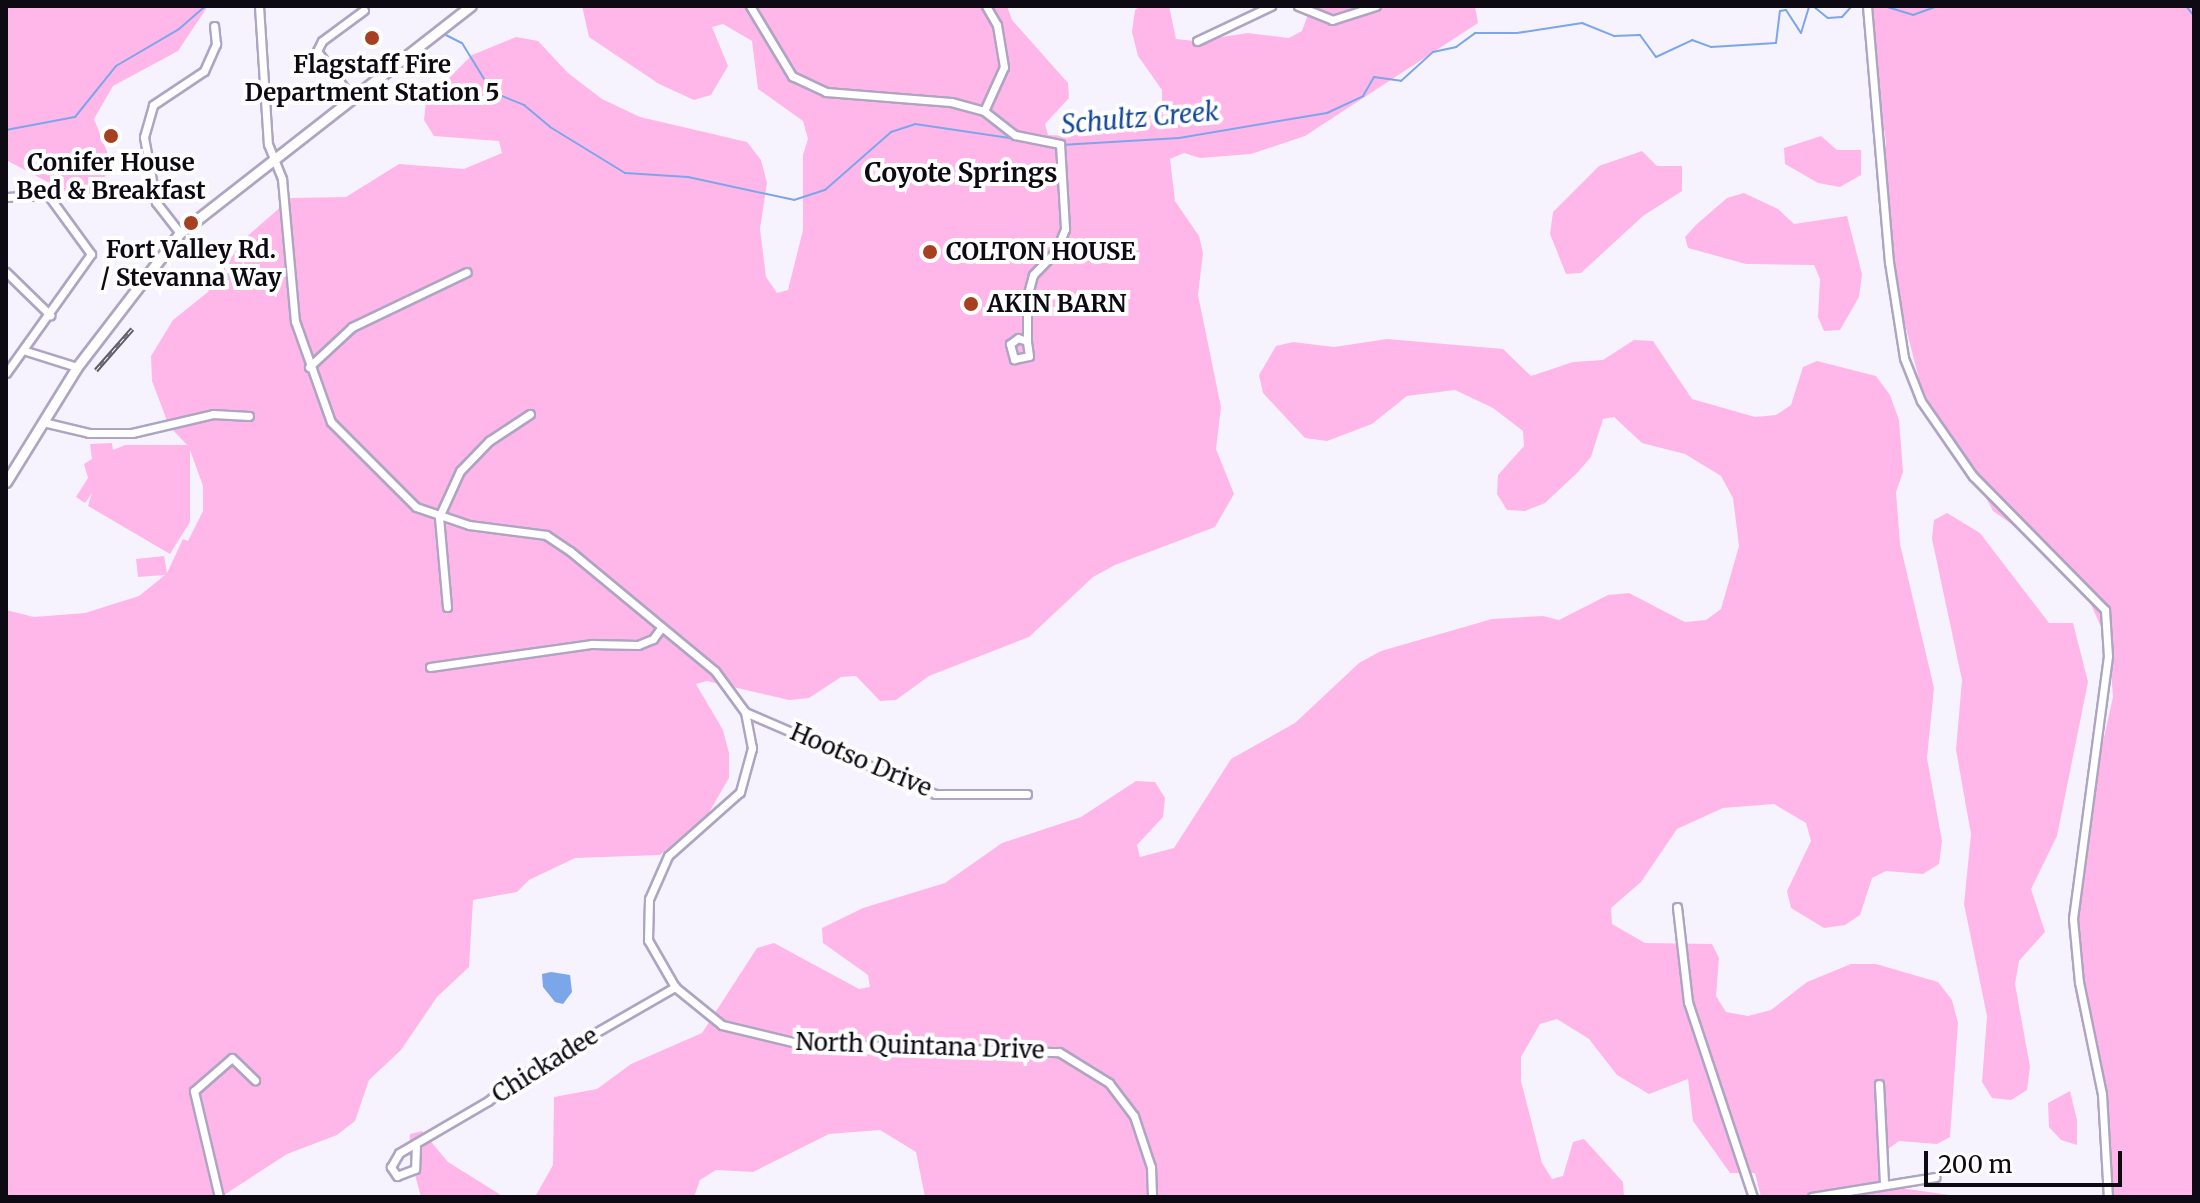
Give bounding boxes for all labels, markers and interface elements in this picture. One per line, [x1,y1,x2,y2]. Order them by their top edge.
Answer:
marker: Flagstaff Fire Department Station 5 [363,29,381,47]
place label: Flagstaff Fire Department Station 5 [244,51,500,107]
water label: Schultz Creek [1060,96,1220,140]
marker: Conifer House Bed & Breakfast [102,127,120,145]
place label: Conifer House Bed & Breakfast [16,149,206,205]
district label: Coyote Springs [865,157,1057,189]
marker: Fort Valley Rd. / Stevanna Way [182,214,200,232]
place label: Fort Valley Rd. / Stevanna Way [100,236,282,292]
place label: COLTON HOUSE [946,238,1136,266]
marker: COLTON HOUSE [921,243,939,261]
place label: AKIN BARN [987,290,1127,318]
marker: AKIN BARN [962,295,980,313]
street label: Hootso Drive [786,717,936,803]
street label: Chickadee [487,1021,603,1109]
street label: North Quintana Drive [795,1027,1045,1065]
scale bar [1928,1135,2126,1185]
text: 200 m [1938,1149,2012,1180]

